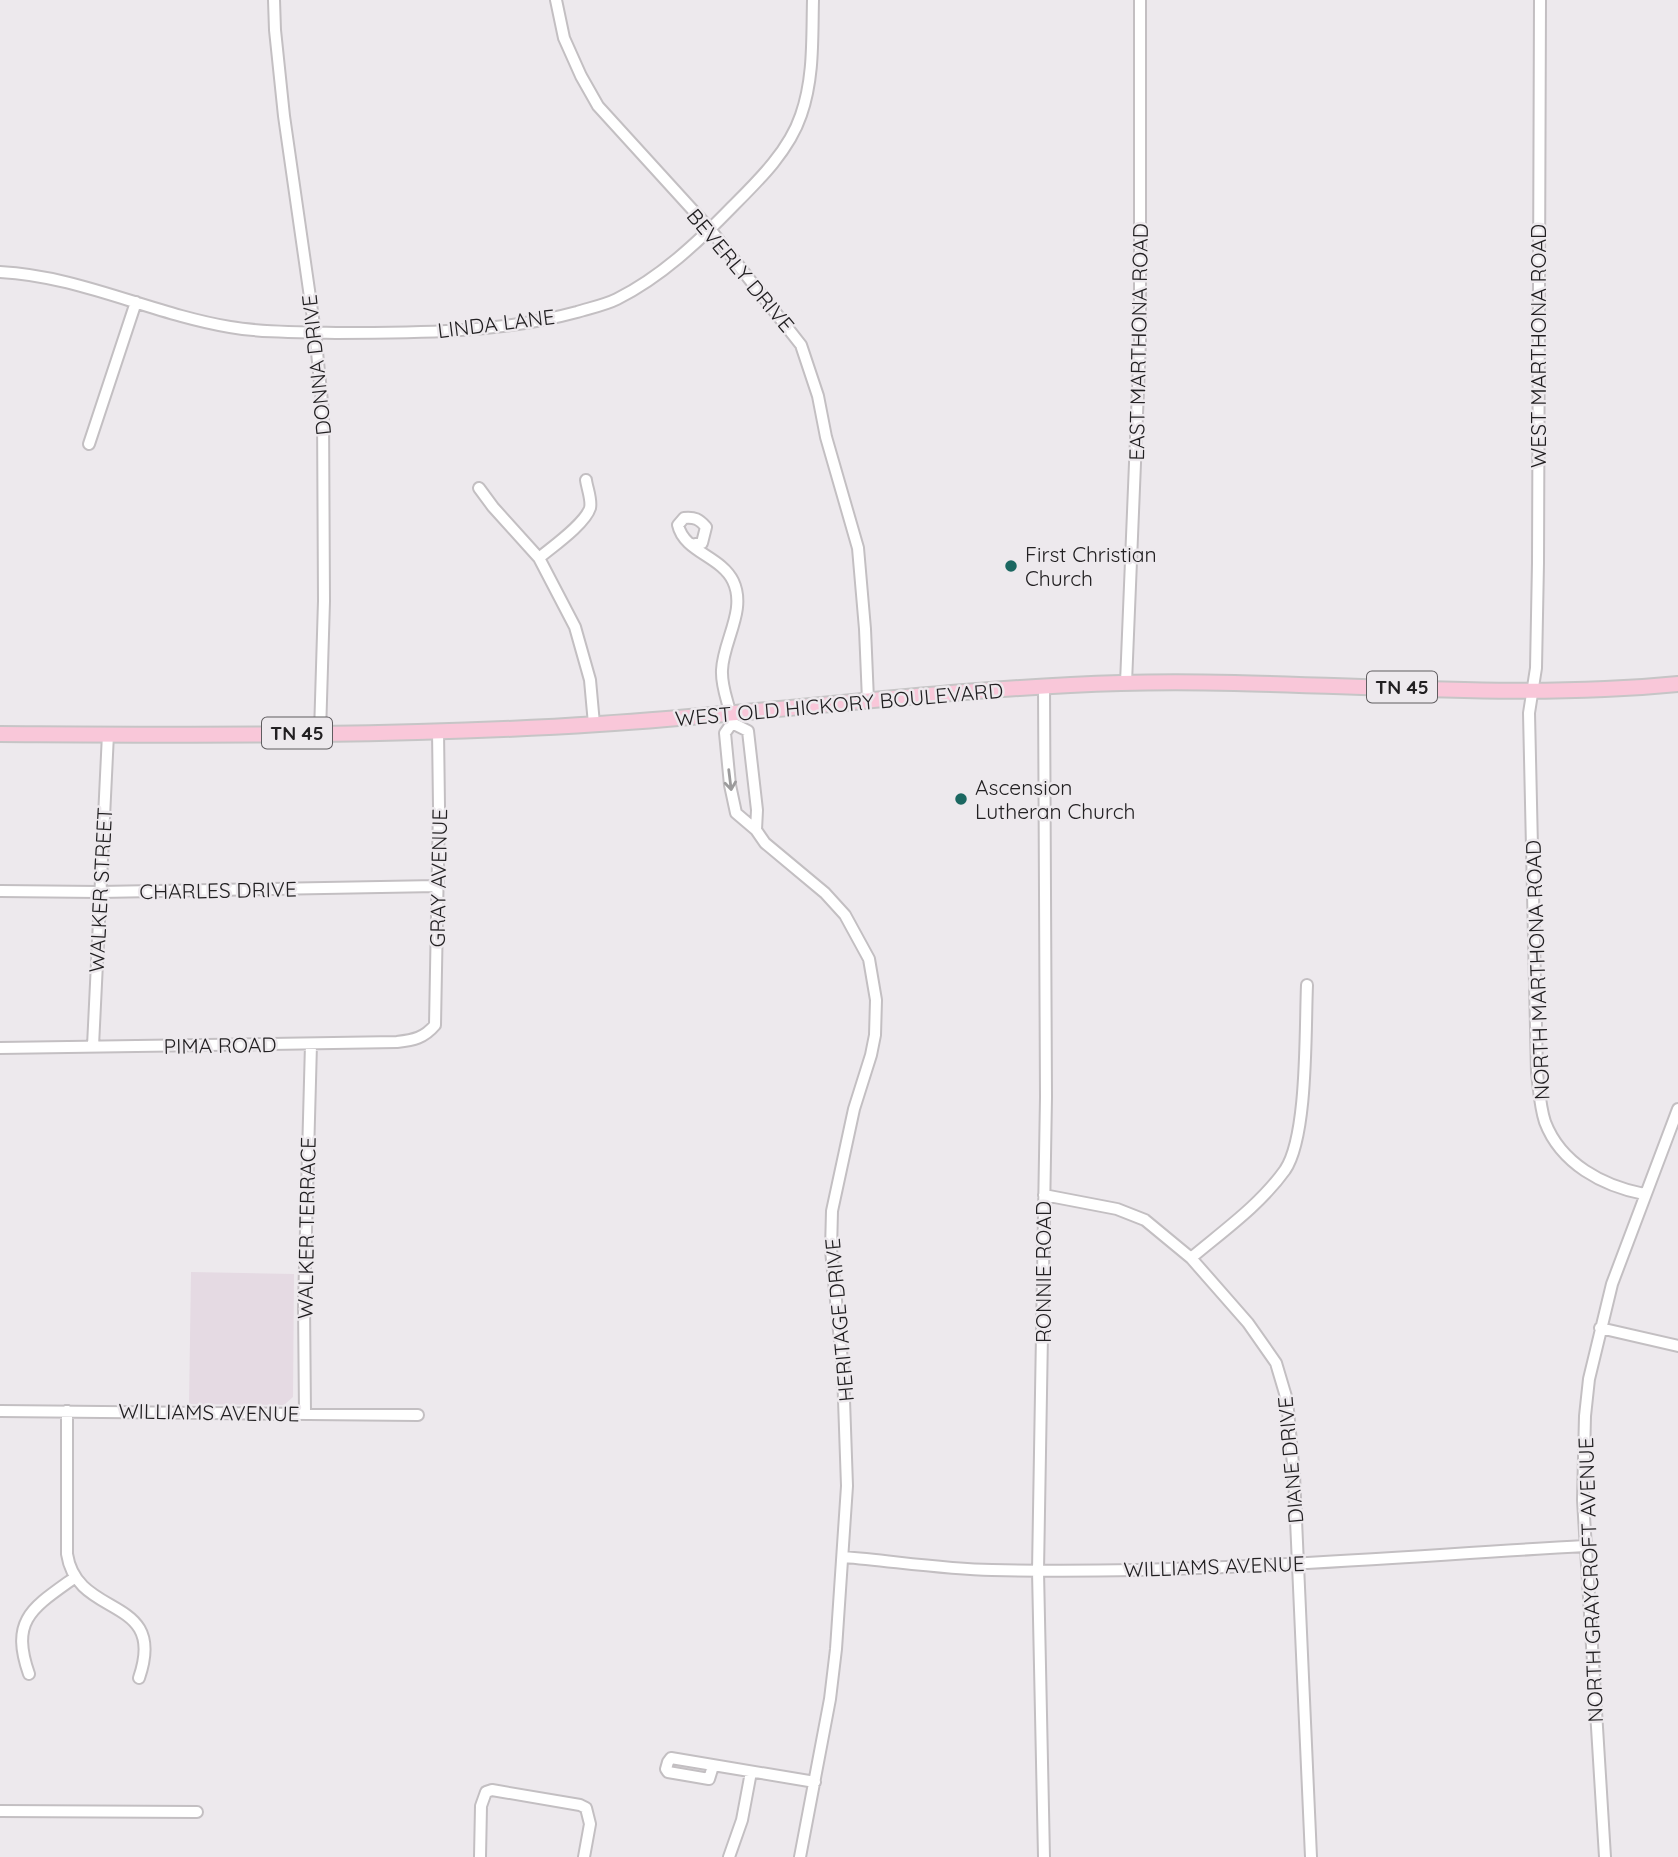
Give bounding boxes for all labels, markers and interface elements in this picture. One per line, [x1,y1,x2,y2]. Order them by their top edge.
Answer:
street label: BEVERLY DRIVE [682,203,800,337]
street label: EAST MARTHONA ROAD [1123,223,1153,461]
street label: WEST MARTHONA ROAD [1525,224,1551,468]
street label: DONNA DRIVE [296,293,336,437]
street label: LINDA LANE [436,303,556,343]
place label: First Christian Church [1025,541,1157,591]
marker: First Christian Church [1003,558,1019,574]
road number: TN 45 [1367,672,1437,702]
street label: WEST OLD HICKORY BOULEVARD [674,677,1004,731]
road number: TN 45 [262,718,332,748]
one-way arrow [724,768,737,791]
place label: Ascension Lutheran Church [975,774,1135,824]
marker: Ascension Lutheran Church [953,791,969,807]
street label: WALKER STREET [83,807,117,973]
street label: GRAY AVENUE [424,809,452,947]
street label: NORTH MARTHONA ROAD [1519,839,1555,1101]
street label: CHARLES DRIVE [139,876,297,904]
street label: PIMA ROAD [163,1031,277,1059]
street label: WALKER TERRACE [291,1137,321,1319]
street label: RONNIE ROAD [1030,1201,1056,1343]
street label: HERITAGE DRIVE [819,1237,859,1403]
street label: DIANE DRIVE [1272,1396,1308,1524]
street label: WILLIAMS AVENUE [118,1397,300,1427]
street label: NORTH GRAYCROFT AVENUE [1572,1437,1608,1723]
street label: WILLIAMS AVENUE [1123,1550,1305,1582]

